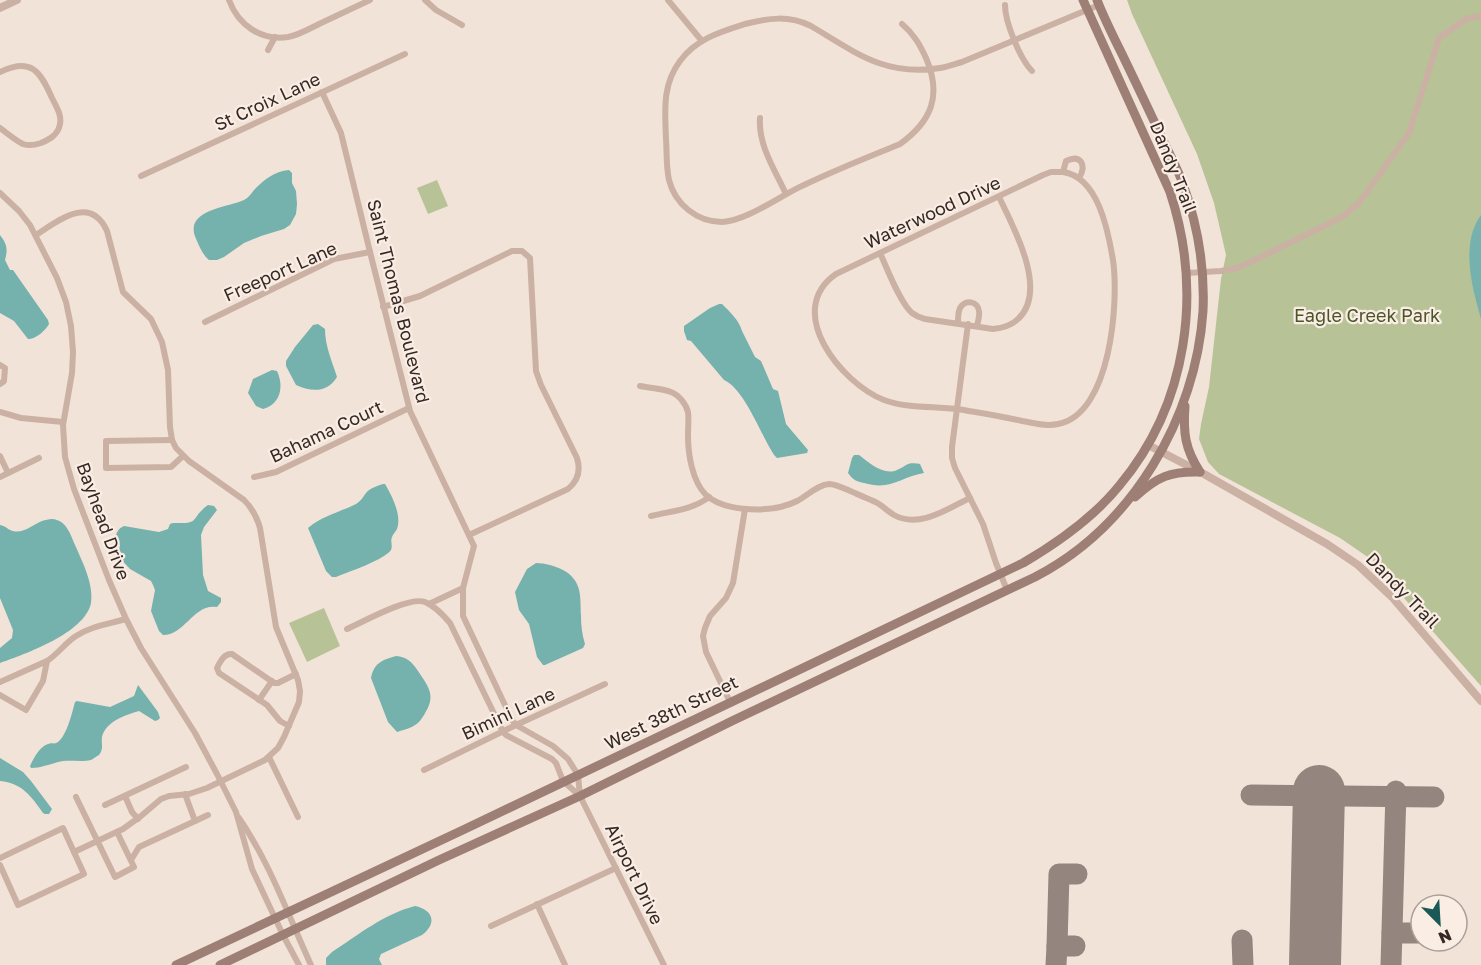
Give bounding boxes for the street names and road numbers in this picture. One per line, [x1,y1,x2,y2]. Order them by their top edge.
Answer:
street label: St Croix Lane [211,67,323,135]
street label: Dandy Trail [1146,118,1202,216]
street label: Waterwood Drive [860,171,1004,253]
street label: Saint Thomas Boulevard [363,197,435,405]
street label: Freeport Lane [220,236,340,306]
street label: Bahama Court [266,395,386,467]
street label: Bayhead Drive [72,459,136,583]
street label: Dandy Trail [1362,548,1445,633]
street label: West 38th Street [601,670,741,754]
street label: Bimini Lane [458,682,558,744]
street label: Airport Drive [601,820,669,928]

